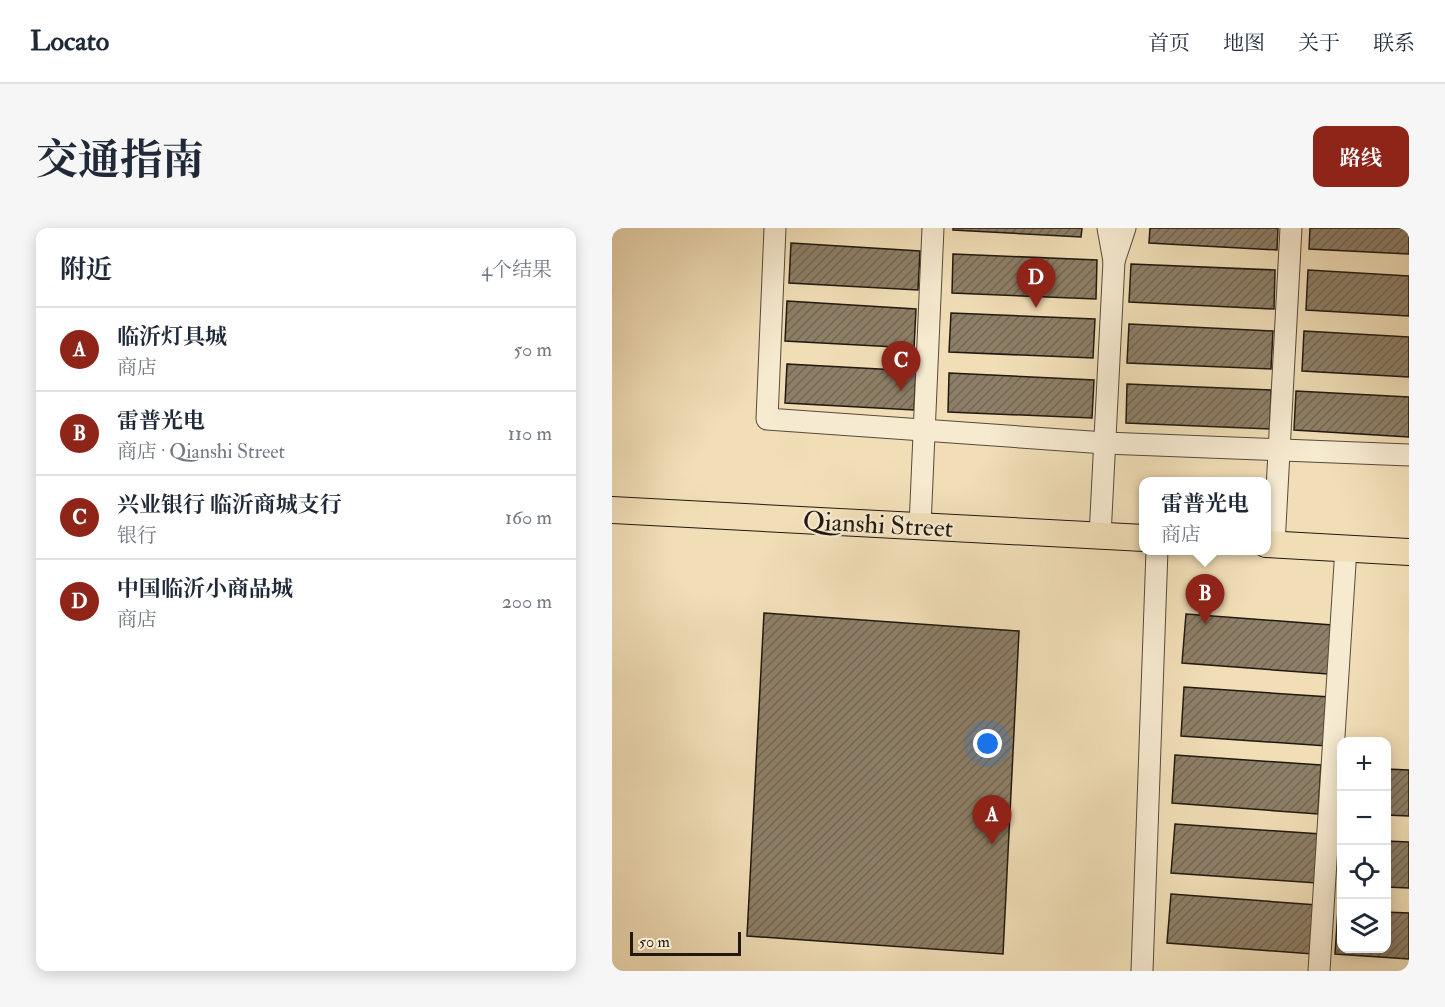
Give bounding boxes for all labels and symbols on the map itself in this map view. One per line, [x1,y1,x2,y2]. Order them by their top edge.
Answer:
pin: D [1016,259,1056,308]
pin: C [882,342,920,391]
street label: Qianshi Street [802,505,954,545]
pin: B [1186,574,1224,624]
your location [973,729,1002,758]
pin: A [972,796,1012,845]
scale bar [630,929,741,956]

